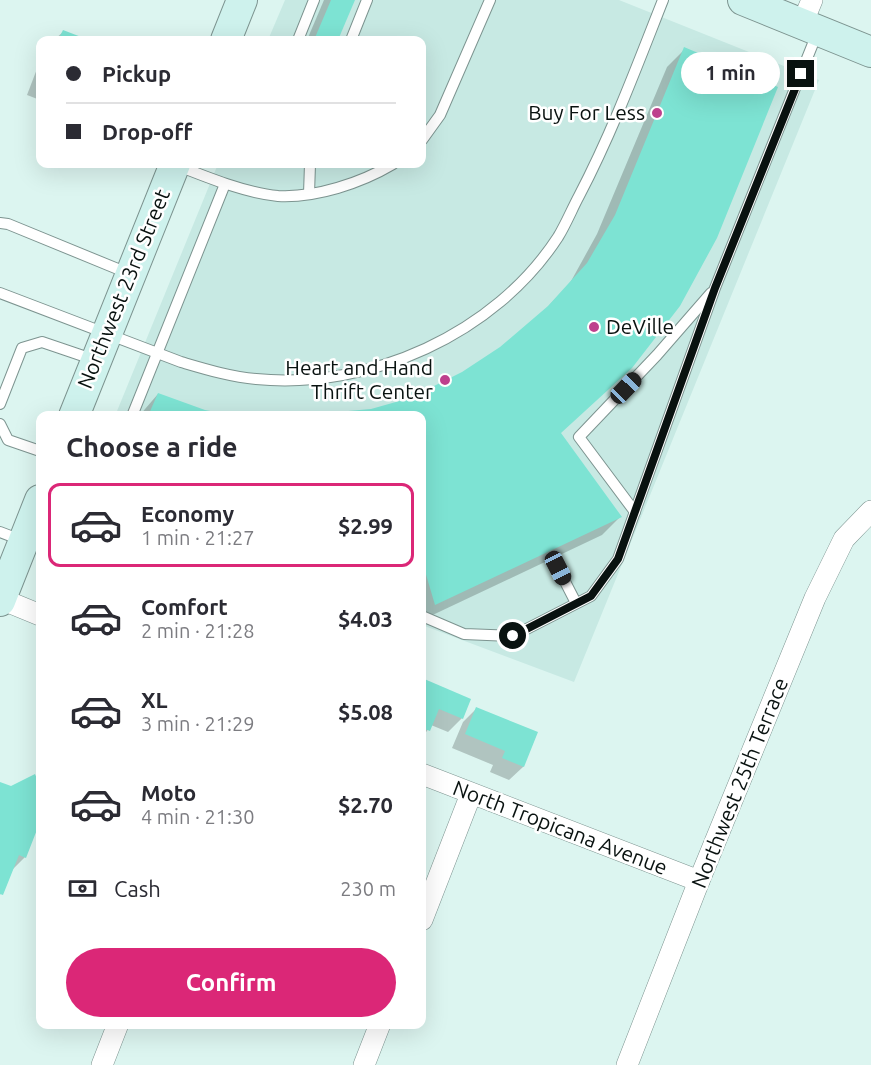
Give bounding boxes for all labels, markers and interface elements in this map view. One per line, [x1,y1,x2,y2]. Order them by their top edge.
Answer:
callout: 1 min [681,53,780,95]
route end [787,60,814,87]
text: Pickup [102,61,171,86]
text: 1 min [705,61,756,84]
place label: Buy For Less [528,100,645,124]
marker: Buy For Less [650,106,664,120]
text: Drop-off [102,119,192,144]
street label: Northwest 23rd Street [72,185,174,392]
place label: DeVille [606,314,674,338]
marker: DeVille [587,320,601,334]
place label: Heart and Hand Thrift Center [285,355,433,403]
car [607,369,645,407]
marker: Heart and Hand Thrift Center [438,373,452,387]
text: Choose a ride [66,432,238,462]
icon: car [69,498,123,552]
text: Economy [141,501,234,526]
text: $2.99 [338,513,393,538]
text: 1 min · 21:27 [141,526,255,549]
car [542,548,574,588]
icon: car [69,591,123,645]
text: Comfort [141,594,228,619]
text: $4.03 [338,606,393,631]
text: 2 min · 21:28 [141,619,255,642]
route start [499,622,526,649]
street label: Northwest 25th Terrace [686,674,792,891]
icon: car [69,684,123,738]
text: XL [141,687,168,712]
text: $5.08 [338,699,393,724]
text: 3 min · 21:29 [141,712,255,735]
street label: North Tropicana Avenue [450,775,671,879]
icon: car [69,777,123,831]
text: Moto [141,780,196,805]
text: $2.70 [338,792,393,817]
text: 4 min · 21:30 [141,805,255,828]
icon: cash [66,872,99,905]
text: Cash [114,876,161,901]
text: 230 m [340,877,396,900]
button: Confirm [66,948,396,1017]

